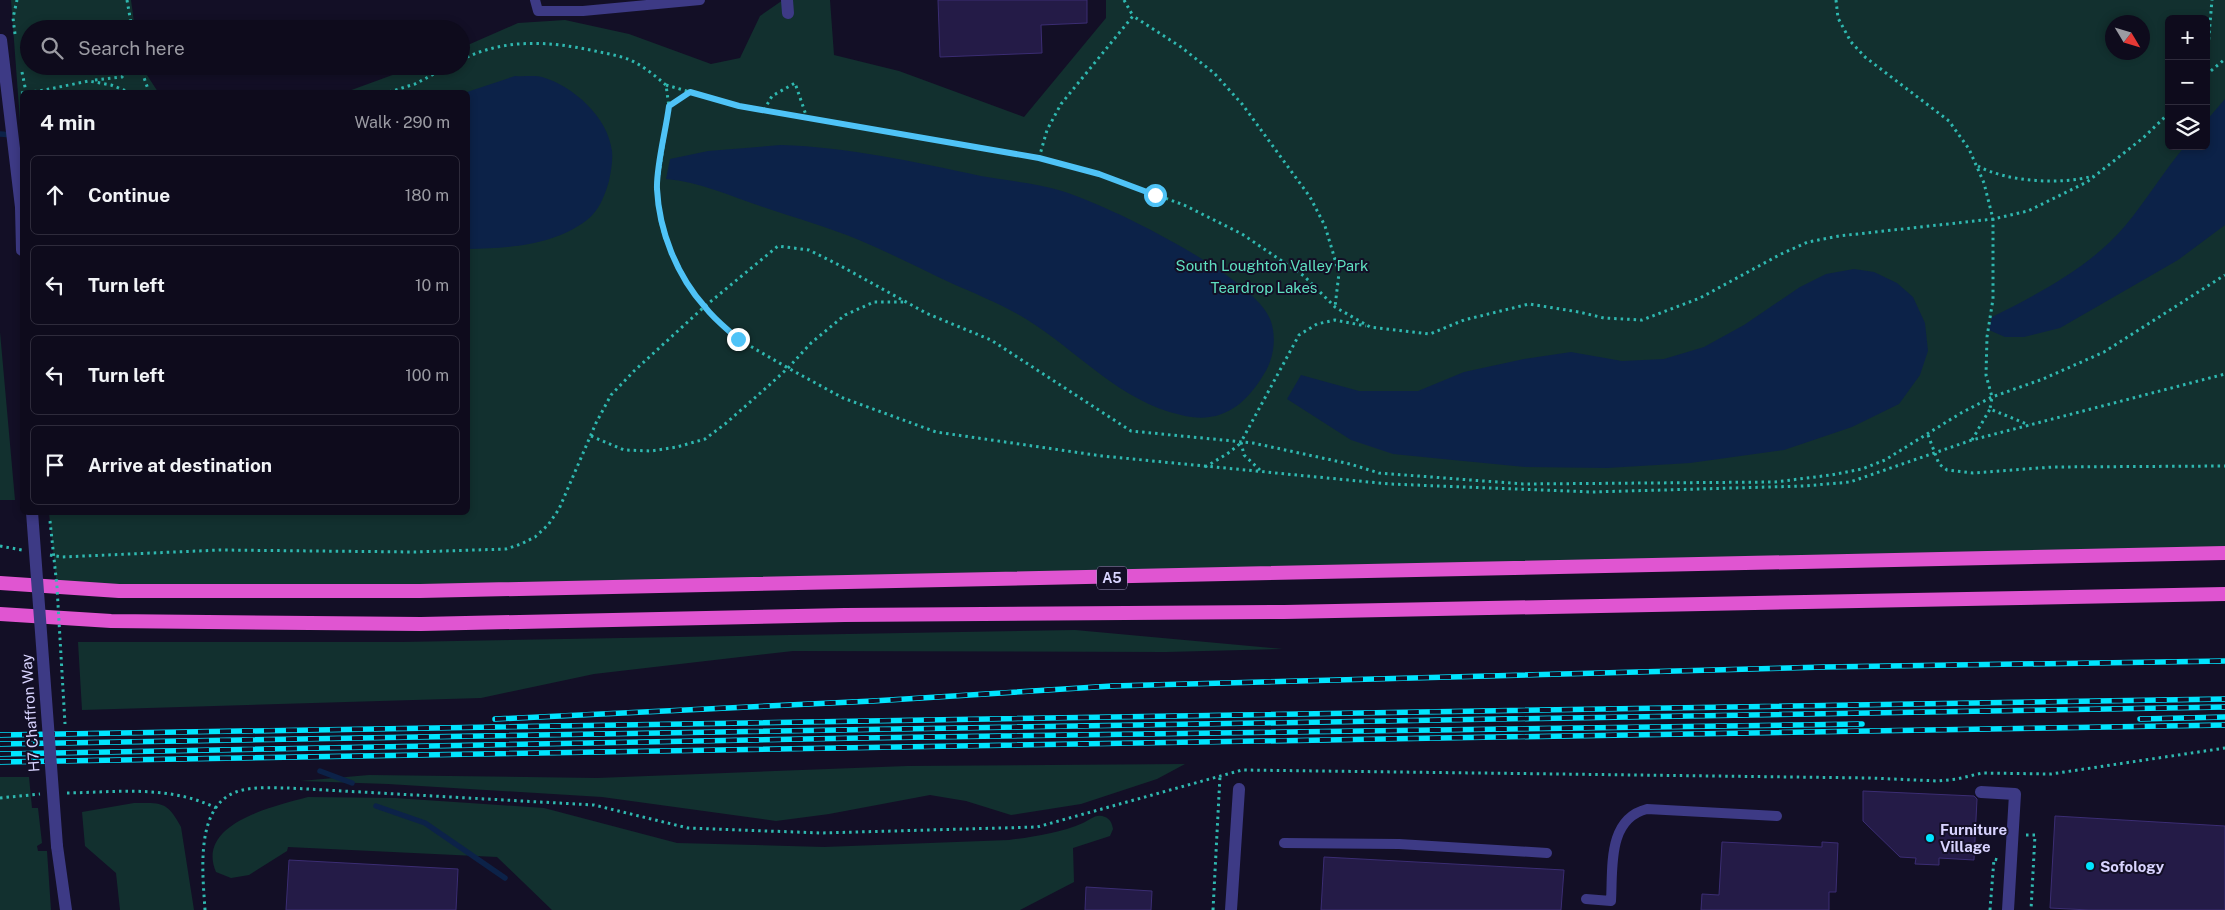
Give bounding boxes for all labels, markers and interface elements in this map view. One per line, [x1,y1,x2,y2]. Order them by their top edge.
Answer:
north arrow [2105,15,2150,60]
map controls [2165,15,2210,150]
button: + [2165,15,2210,60]
search box [20,20,470,75]
icon: search [38,34,66,62]
text: Search here [78,37,185,59]
button: − [2165,60,2210,105]
button: layers [2165,105,2210,150]
text: 4 min [40,110,95,135]
text: Walk · 290 m [355,113,450,132]
icon: ahead [41,181,69,209]
text: Continue [88,184,170,206]
route start [1144,184,1167,207]
text: 180 m [405,186,449,205]
park label: South Loughton Valley Park [1176,257,1368,274]
icon: left [41,271,69,299]
text: Turn left [88,274,165,296]
text: 10 m [415,276,449,295]
park label: Teardrop Lakes [1211,279,1317,296]
route end [727,328,750,351]
icon: left [41,361,69,389]
text: Turn left [88,364,165,386]
text: 100 m [405,366,449,385]
icon: arrive [41,451,69,479]
text: Arrive at destination [88,454,272,476]
road number: A5 [1097,566,1127,590]
street label: H7 Chaffron Way [17,653,43,773]
place label: Furniture Village [1940,821,2007,855]
marker: Furniture Village [1924,832,1936,844]
place label: Sofology [2100,858,2165,875]
marker: Sofology [2084,860,2096,872]

